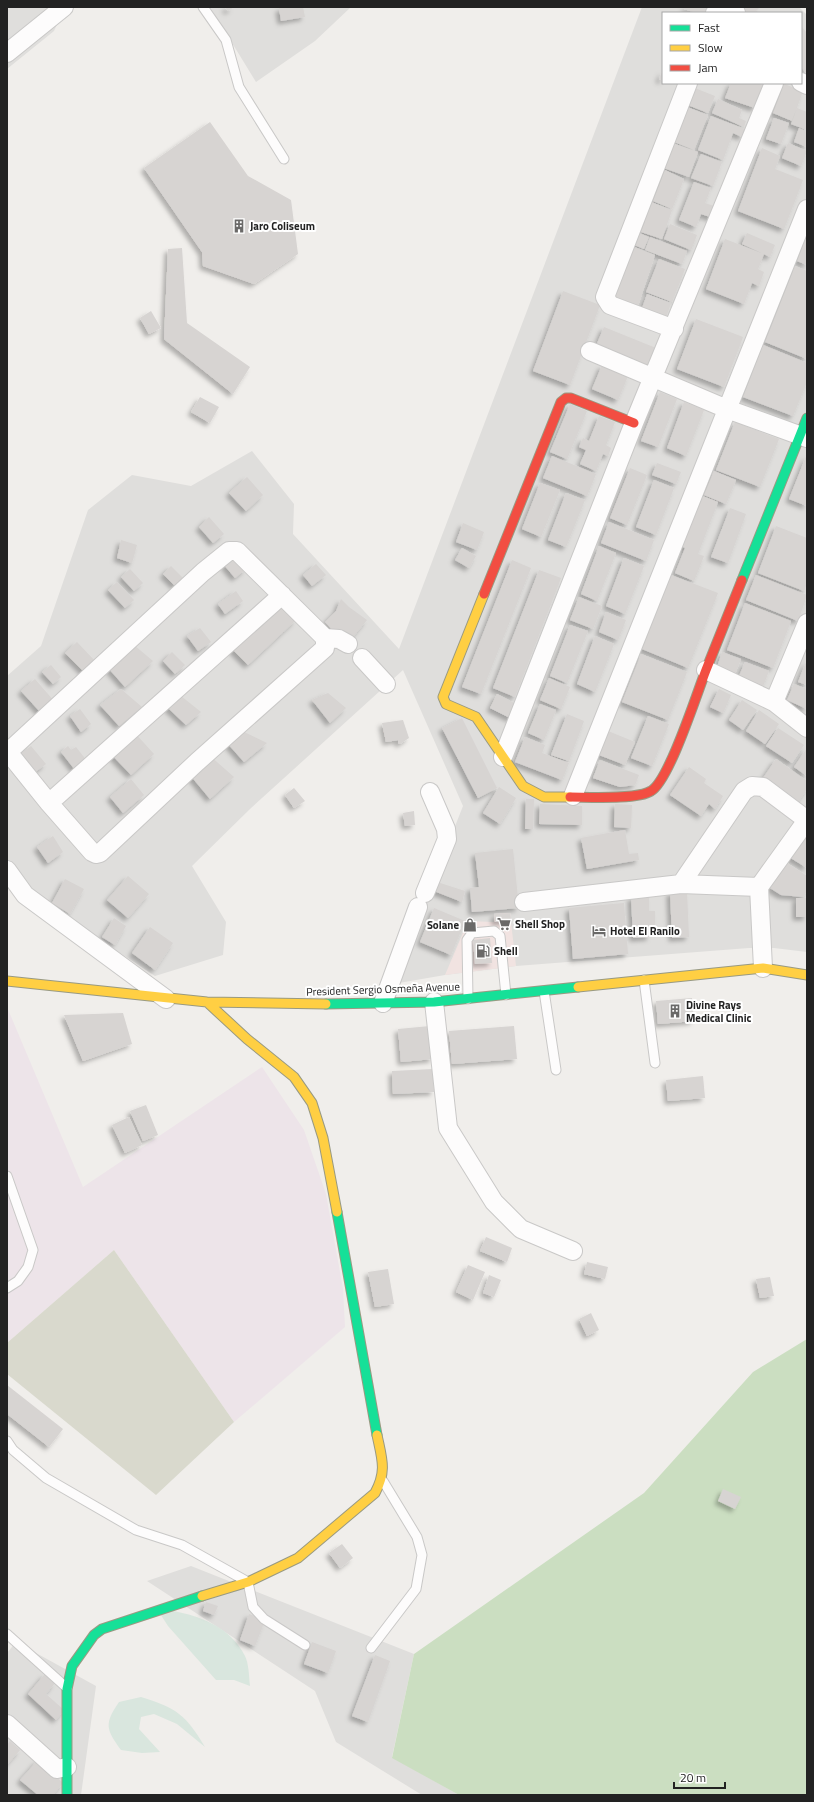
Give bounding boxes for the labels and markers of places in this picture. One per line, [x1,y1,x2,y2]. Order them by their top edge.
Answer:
building icon: Jaro Coliseum [231,218,247,234]
place label: Jaro Coliseum [250,218,315,234]
supermarket icon: Shell Shop [496,916,512,932]
place label: Shell Shop [515,916,565,932]
place label: Solane [427,917,459,933]
shop icon: Solane [462,917,478,933]
hotel icon: Hotel El Ranilo [591,923,607,939]
place label: Hotel El Ranilo [610,923,680,939]
fuel station icon: Shell [475,943,491,959]
place label: Shell [494,943,518,959]
place label: Divine Rays Medical Clinic [686,997,751,1026]
building icon: Divine Rays Medical Clinic [667,1003,683,1019]

